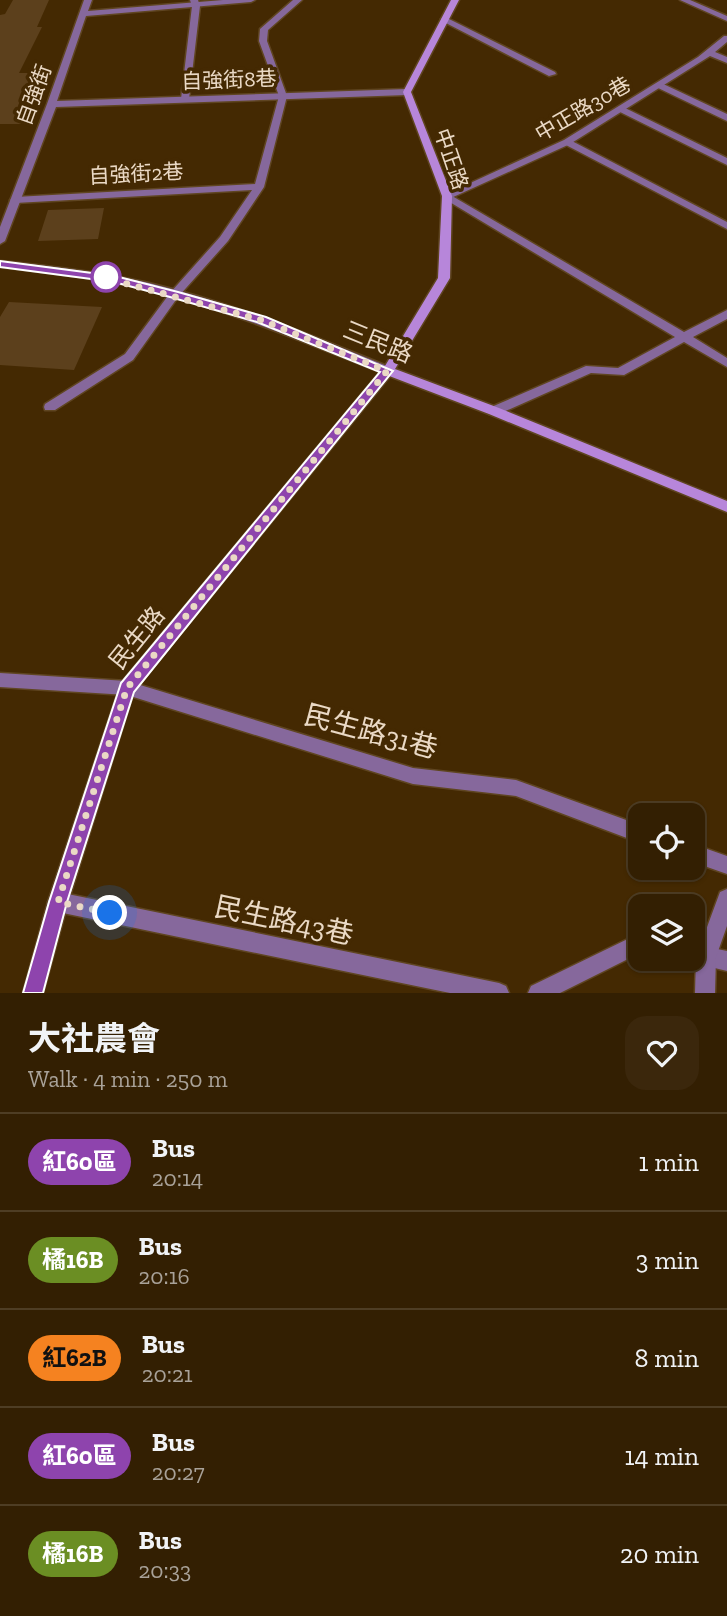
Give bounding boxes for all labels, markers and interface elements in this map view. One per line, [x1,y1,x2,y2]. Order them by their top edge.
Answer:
street label: 自強街 [11,61,56,129]
street label: 自強街8巷 [181,65,277,94]
street label: 中正路30巷 [530,71,635,146]
street label: 中正路 [429,125,474,193]
street label: 自強街2巷 [88,159,184,188]
unlabelled marker [91,262,121,292]
street label: 三民路 [339,315,417,368]
street label: 民生路 [103,601,171,675]
street label: 民生路31巷 [301,698,441,765]
map controls [628,803,705,971]
button: locate [628,803,705,880]
street label: 民生路43巷 [212,890,356,951]
button: layers [628,894,705,971]
your location [92,895,127,930]
button: heart [625,1016,699,1090]
text: 大社農會 [28,1019,160,1058]
text: Walk · 4 min · 250 m [28,1065,228,1093]
text: Bus [152,1132,195,1164]
text: 1 min [638,1146,699,1178]
text: 紅60區 [42,1147,117,1176]
text: 20:14 [152,1164,203,1192]
text: Bus [139,1230,182,1262]
text: 3 min [636,1244,699,1276]
text: 橘16B [42,1245,104,1274]
text: 20:16 [139,1262,190,1290]
text: Bus [142,1328,185,1360]
text: 8 min [634,1342,699,1374]
text: 紅62B [42,1343,107,1372]
text: 20:21 [142,1360,193,1388]
text: Bus [152,1426,195,1458]
text: 14 min [624,1440,699,1472]
text: 紅60區 [42,1441,117,1470]
text: 20:27 [152,1458,205,1486]
text: Bus [139,1524,182,1556]
text: 20 min [620,1538,699,1570]
text: 橘16B [42,1539,104,1568]
text: 20:33 [139,1556,191,1584]

